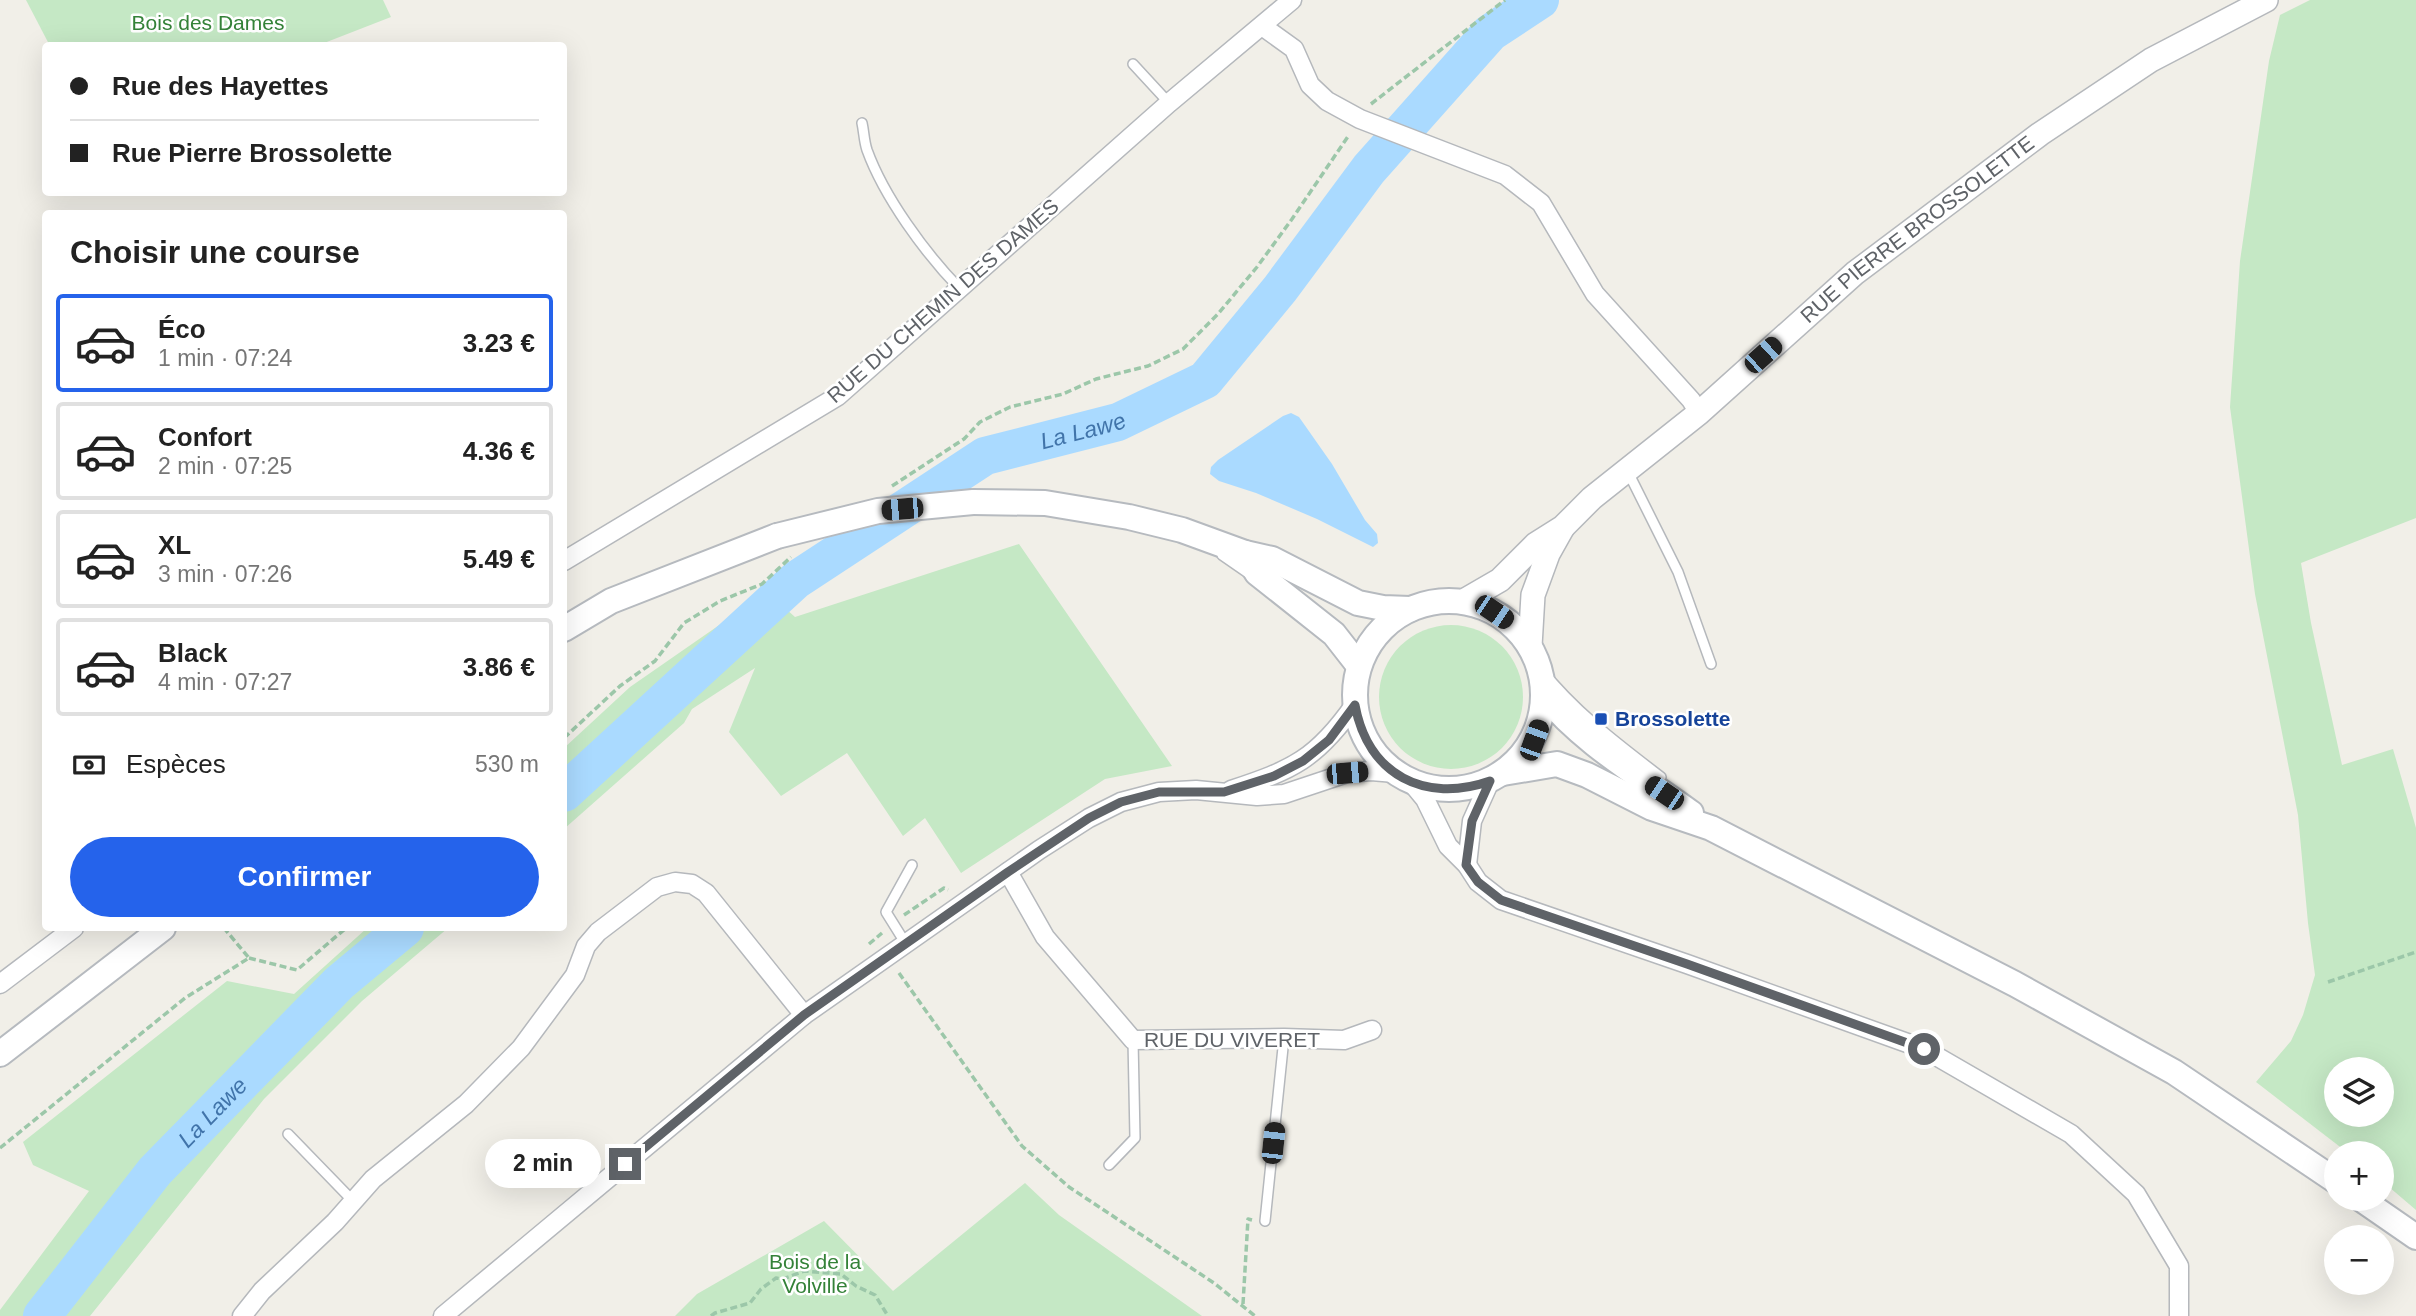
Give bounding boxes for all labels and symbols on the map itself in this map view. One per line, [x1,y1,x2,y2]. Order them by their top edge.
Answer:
park label: Bois des Dames [132,11,284,34]
street label: RUE PIERRE BROSSOLETTE [1796,131,2038,327]
street label: RUE DU CHEMIN DES DAMES [822,194,1063,407]
car [1741,333,1786,377]
water label: La Lawe [1037,407,1130,454]
car [881,497,924,521]
car [1471,592,1518,632]
place label: Brossolette [1615,707,1731,730]
marker: Brossolette [1593,711,1609,727]
car [1517,717,1552,763]
car [1326,761,1369,785]
car [1641,773,1688,813]
street label: RUE DU VIVERET [1144,1028,1320,1051]
route start [1908,1033,1940,1065]
water label: La Lawe [173,1072,252,1152]
car [1261,1121,1286,1165]
callout: 2 min [485,1140,600,1188]
route end [609,1148,641,1180]
park label: Bois de la Volville [769,1250,861,1297]

